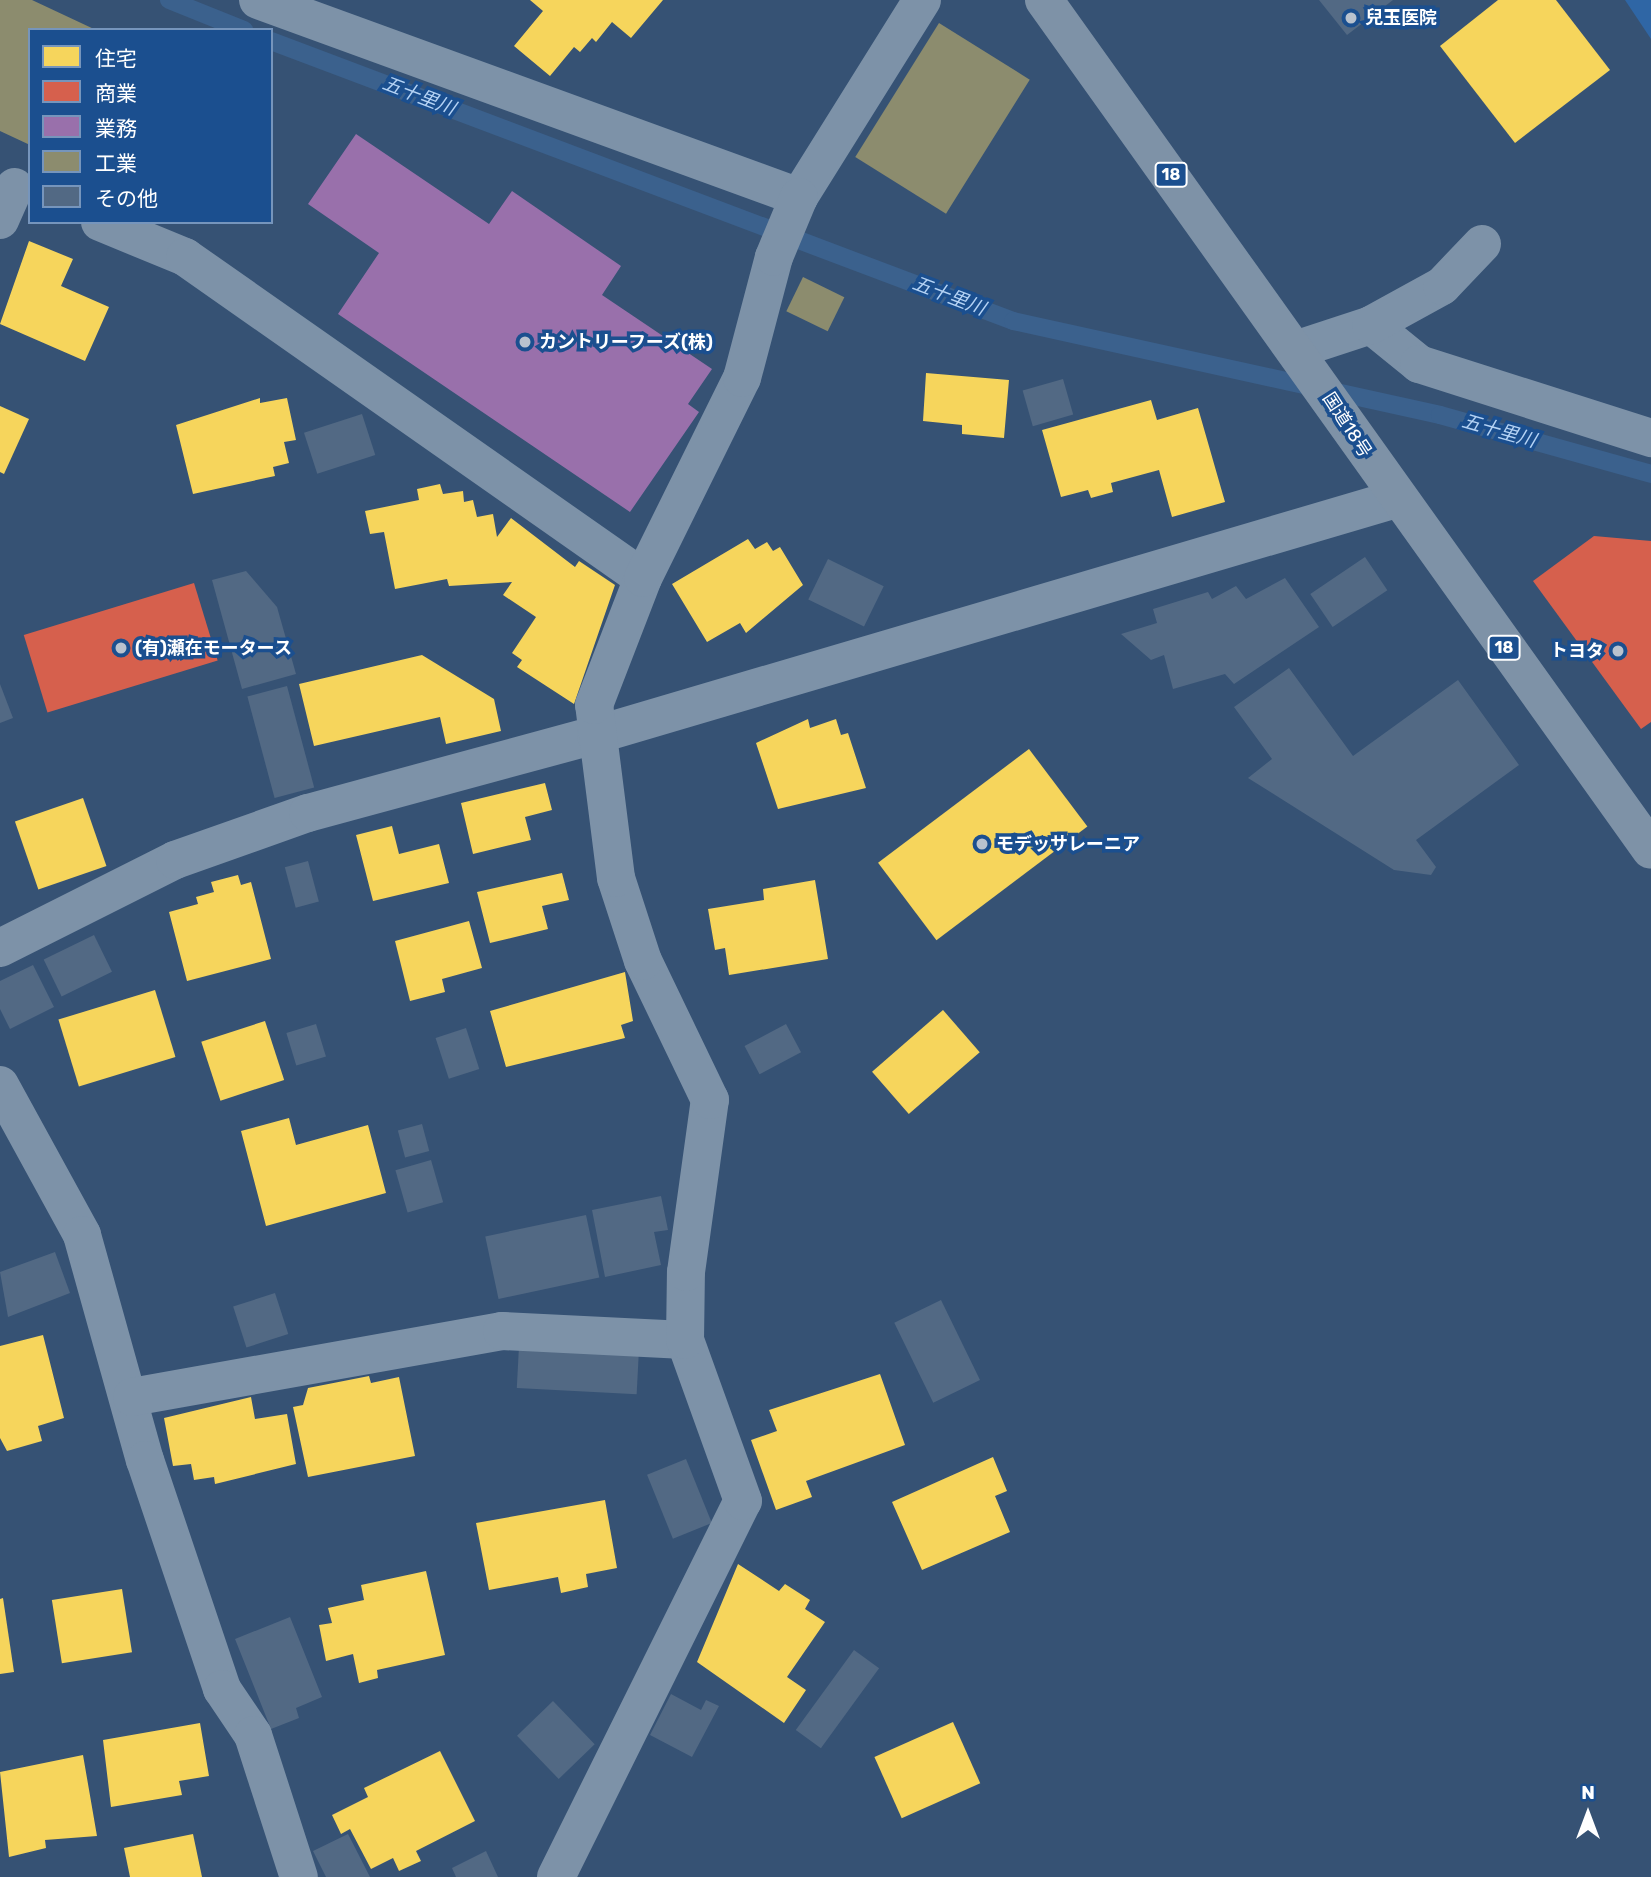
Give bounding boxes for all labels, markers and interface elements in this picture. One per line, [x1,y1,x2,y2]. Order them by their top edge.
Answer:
place label: 兒玉医院 [1365,7,1437,29]
marker: 兒玉医院 [1343,10,1359,26]
legend [28,28,273,224]
text: 住宅 [95,46,137,71]
water label: 五十里川 [379,72,459,120]
text: 商業 [95,81,137,106]
text: 業務 [95,116,137,141]
text: 工業 [95,151,137,176]
road number: 18 [1154,162,1188,188]
text: その他 [95,186,158,211]
water label: 五十里川 [909,272,989,320]
place label: カントリーフーズ(株) [539,331,715,353]
marker: カントリーフーズ(株) [517,334,533,350]
street label: 国道18号 [1318,388,1376,462]
water label: 五十里川 [1459,410,1539,452]
road number: 18 [1486,636,1522,660]
place label: (有)瀬在モータース [135,637,293,659]
marker: (有)瀬在モータース [113,640,129,656]
place label: トヨタ [1550,640,1604,662]
marker: トヨタ [1610,643,1626,659]
place label: モデッサレーニア [996,833,1140,855]
marker: モデッサレーニア [974,836,990,852]
north arrow [1553,1779,1623,1849]
text: N [1581,1781,1595,1804]

